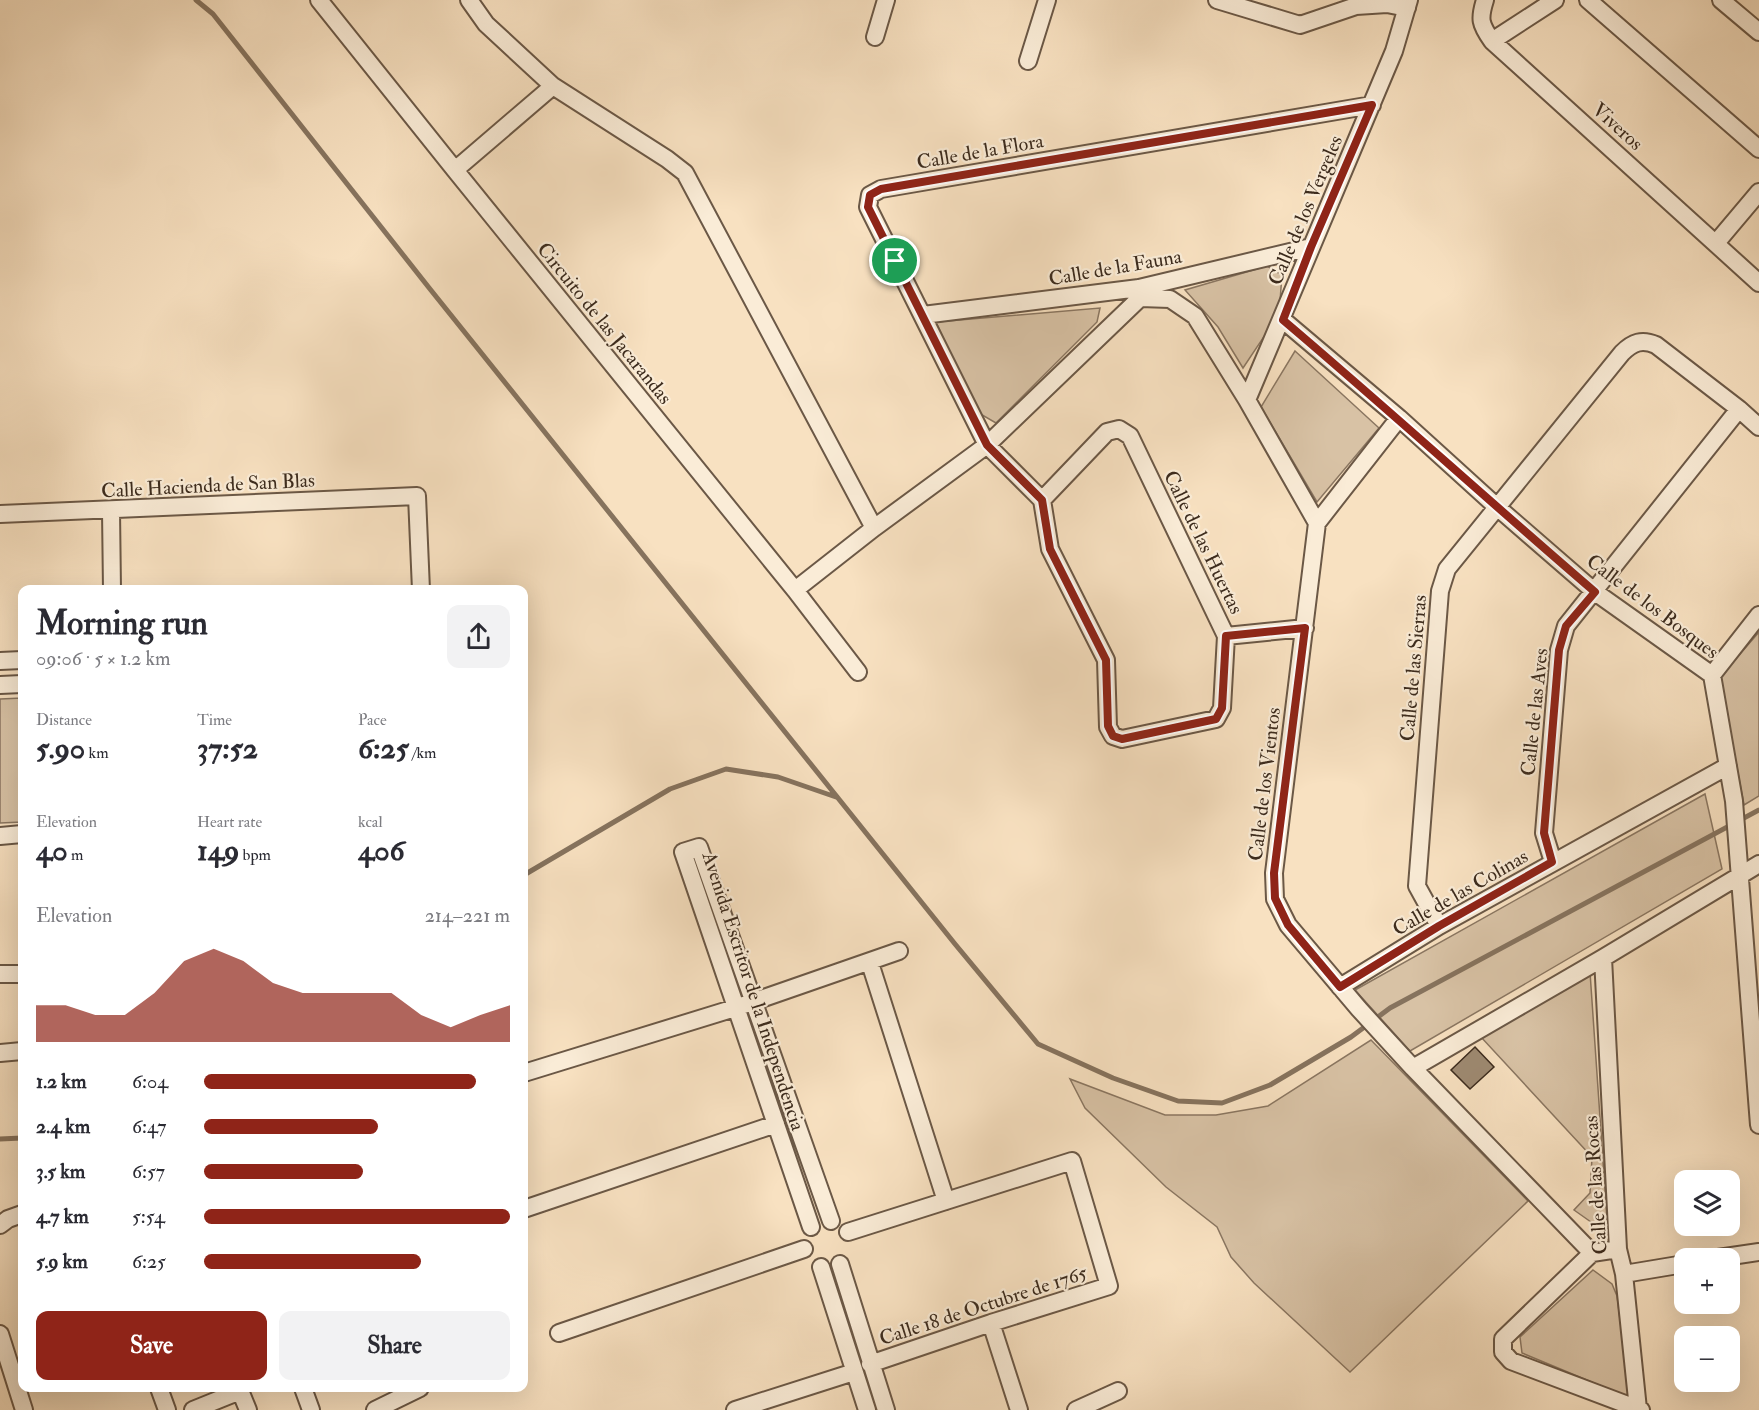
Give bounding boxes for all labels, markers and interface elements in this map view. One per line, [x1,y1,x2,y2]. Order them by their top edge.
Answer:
street label: Viveros [1587,97,1648,156]
street label: Calle de la Flora [915,128,1046,175]
street label: Calle de los Vergeles [1263,131,1348,289]
pin [869,235,920,286]
street label: Circuito de las Jacarandas [532,237,678,409]
street label: Calle de la Fauna [1047,243,1184,291]
icon: arrive [878,244,911,277]
street label: Calle Hacienda de San Blas [101,467,316,504]
street label: Calle de las Huertas [1158,467,1249,618]
street label: Calle de los Bosques [1582,548,1724,664]
street label: Calle de las Sierras [1395,594,1432,742]
text: Morning run [36,603,208,644]
button: share [447,605,510,668]
text: 09:06 · 5 × 1.2 km [36,646,171,671]
street label: Calle de las Aves [1515,647,1554,777]
street label: Calle de los Vientos [1243,706,1286,862]
text: Distance [36,710,92,730]
text: Time [197,710,232,730]
text: Pace [358,710,387,730]
text: 5.90 [36,730,85,767]
text: 37:52 [197,730,258,767]
text: 6:25 [358,730,409,767]
text: km [85,743,109,763]
text: /km [409,743,436,763]
text: Elevation [36,812,97,832]
text: Heart rate [197,812,262,832]
text: kcal [358,812,383,832]
text: 40 [36,832,68,869]
text: 149 [197,832,239,869]
text: 406 [358,832,405,869]
street label: Calle de las Colinas [1388,843,1533,941]
text: m [68,845,83,865]
text: bpm [239,845,271,865]
street label: Avenida Escritor de la Independencia [695,848,811,1135]
text: Elevation [36,903,112,928]
text: 214–221 m [425,903,510,928]
text: 1.2 km [36,1069,86,1094]
text: 6:04 [132,1069,168,1094]
text: 2.4 km [36,1114,90,1139]
text: 6:47 [132,1114,167,1139]
street label: Calle de las Rocas [1578,1115,1613,1255]
text: 3.5 km [36,1159,85,1184]
text: 6:57 [132,1159,165,1184]
map controls [1674,1170,1740,1392]
button: layers [1674,1170,1740,1236]
text: 4.7 km [36,1204,89,1229]
text: 5:54 [132,1204,165,1229]
button: + [1674,1248,1740,1314]
text: 5.9 km [36,1249,88,1274]
text: 6:25 [132,1249,166,1274]
street label: Calle 18 de Octubre de 1765 [876,1260,1090,1351]
button: Save [36,1311,267,1380]
button: Share [279,1311,510,1380]
button: − [1674,1326,1740,1392]

